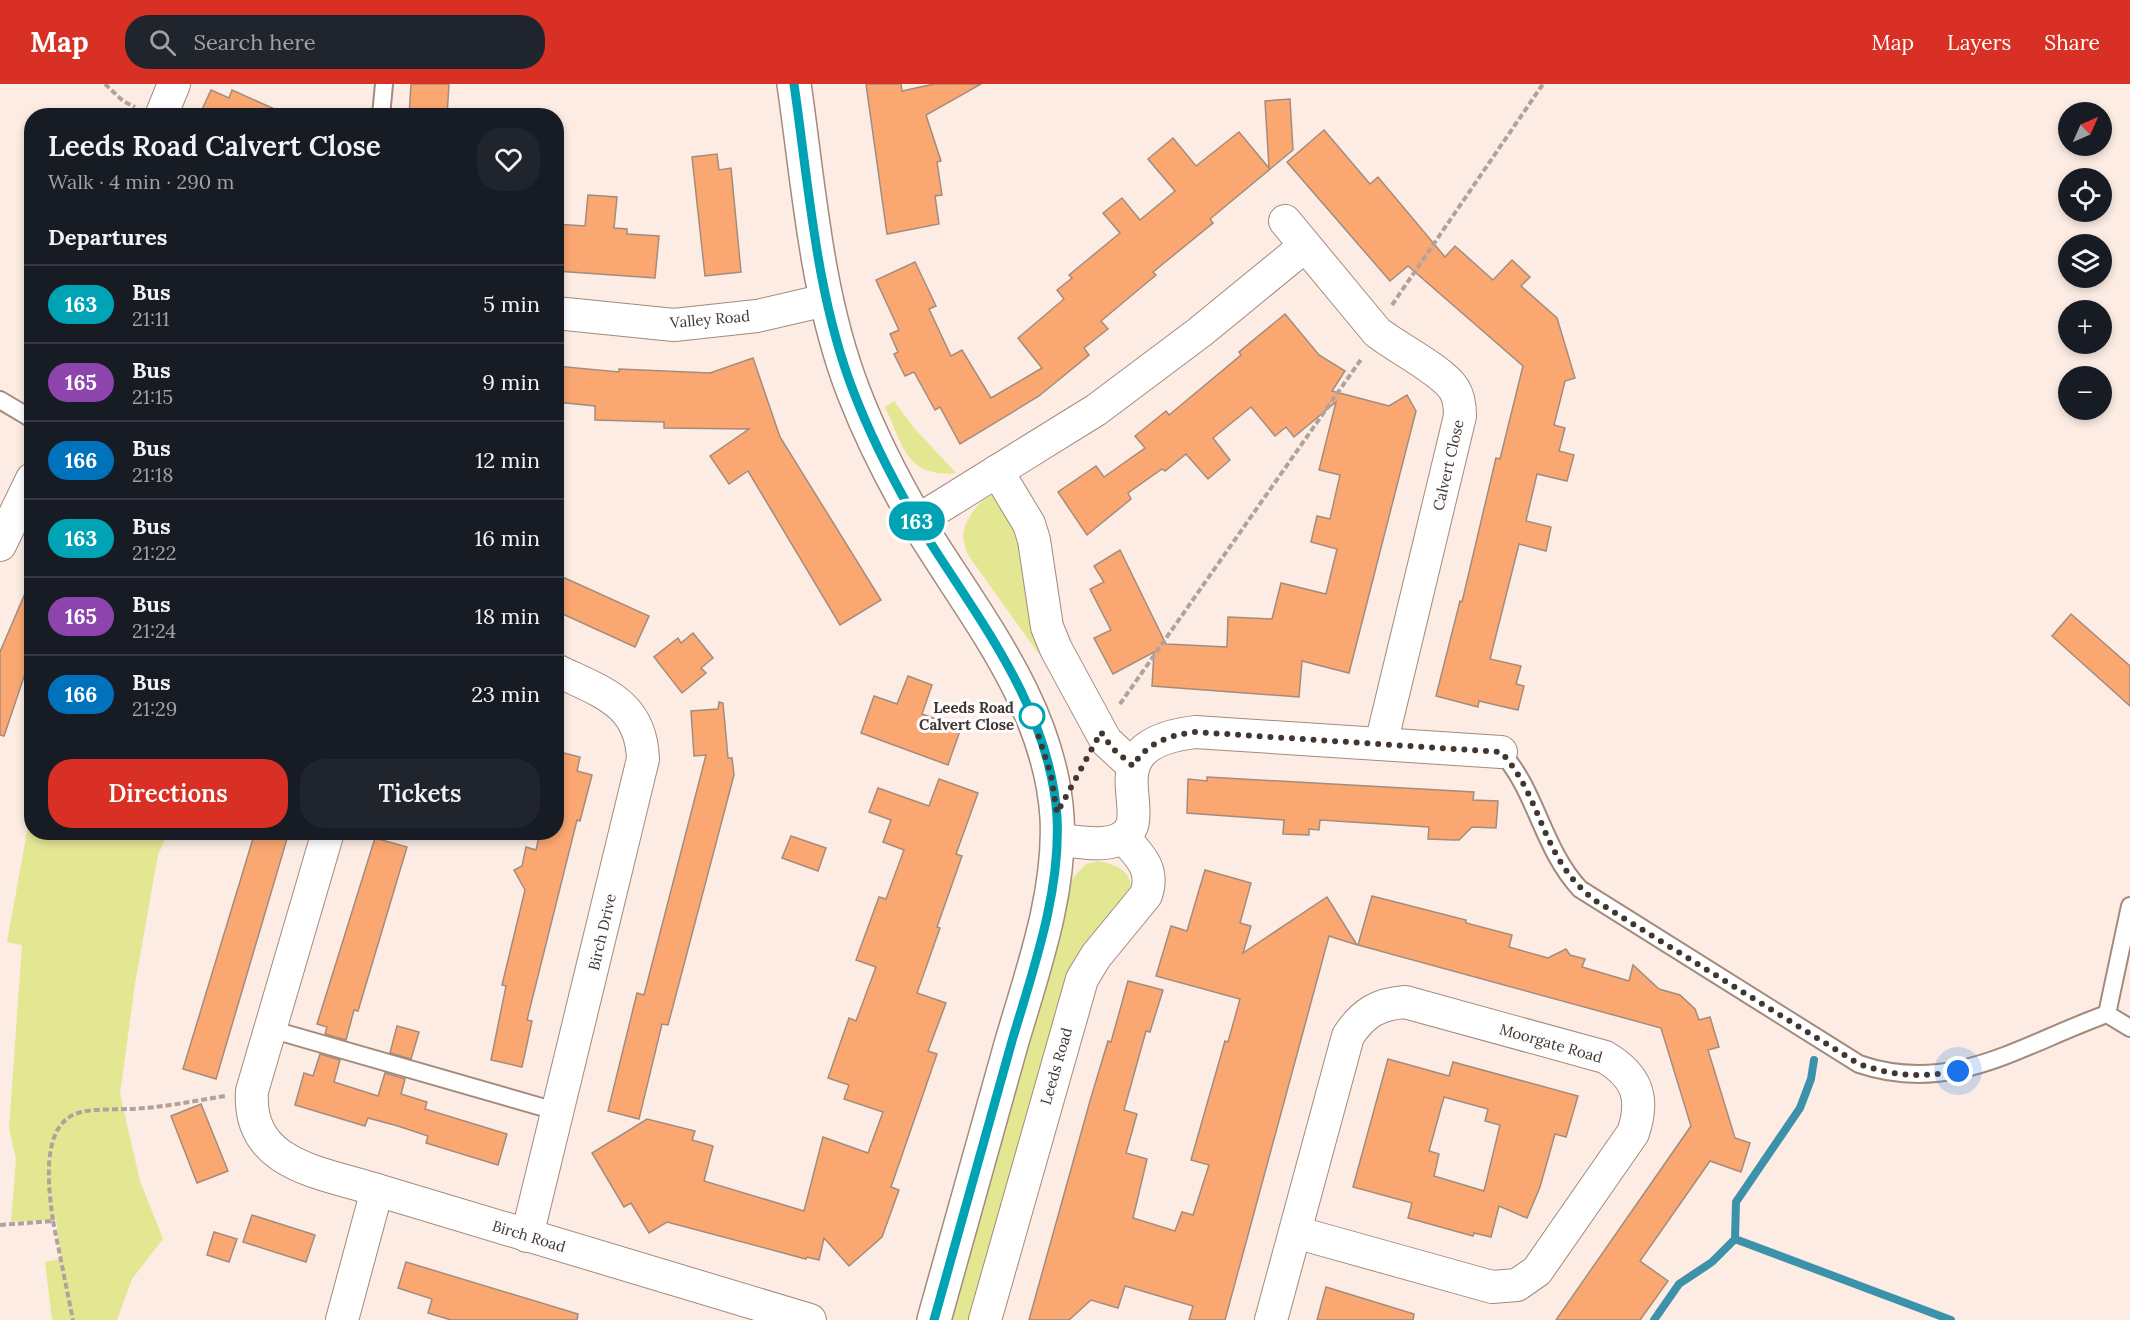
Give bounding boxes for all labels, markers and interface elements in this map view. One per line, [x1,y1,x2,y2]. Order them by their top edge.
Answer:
search box [125,15,545,69]
text: Map [30,24,89,60]
icon: search [146,26,179,59]
text: Search here [194,28,316,56]
text: Map [1871,29,1914,56]
text: Layers [1947,29,2011,56]
text: Share [2044,29,2100,56]
north arrow [2058,102,2112,156]
map controls [2058,102,2112,420]
text: Leeds Road Calvert Close [48,128,381,164]
button: heart [477,128,540,191]
button: locate [2058,168,2112,222]
text: Walk · 4 min · 290 m [48,169,234,194]
text: Departures [48,223,167,251]
button: layers [2058,234,2112,288]
text: Bus [132,278,171,306]
text: 5 min [483,290,540,318]
text: 163 [65,291,97,318]
button: + [2058,300,2112,354]
text: 21:11 [132,306,170,331]
street label: Valley Road [668,306,751,332]
text: Bus [132,356,171,384]
button: − [2058,366,2112,420]
text: 9 min [482,368,540,396]
text: 165 [65,369,97,396]
text: 21:15 [132,384,173,409]
street label: Calvert Close [1428,418,1468,512]
text: Bus [132,434,171,462]
text: 12 min [475,446,540,474]
text: 166 [65,447,97,474]
text: 21:18 [132,462,174,487]
line badge: 163 [882,502,952,540]
text: 163 [901,508,933,535]
text: Bus [132,512,171,540]
text: 16 min [474,524,540,552]
text: 163 [65,525,97,552]
text: 21:22 [132,540,177,565]
text: Bus [132,590,171,618]
text: 18 min [475,602,540,630]
text: 165 [65,603,97,630]
text: 21:24 [132,618,176,643]
text: Bus [132,668,171,696]
text: 23 min [471,680,540,708]
text: 166 [65,681,97,708]
text: 21:29 [132,696,177,721]
place label: Leeds Road Calvert Close [919,698,1014,734]
marker: Leeds Road Calvert Close [1019,703,1045,729]
button: Directions [48,759,288,828]
button: Tickets [300,759,540,828]
street label: Birch Drive [584,892,620,972]
street label: Moorgate Road [1497,1019,1605,1067]
street label: Leeds Road [1036,1025,1076,1107]
your location [1943,1056,1973,1086]
street label: Birch Road [490,1216,568,1256]

